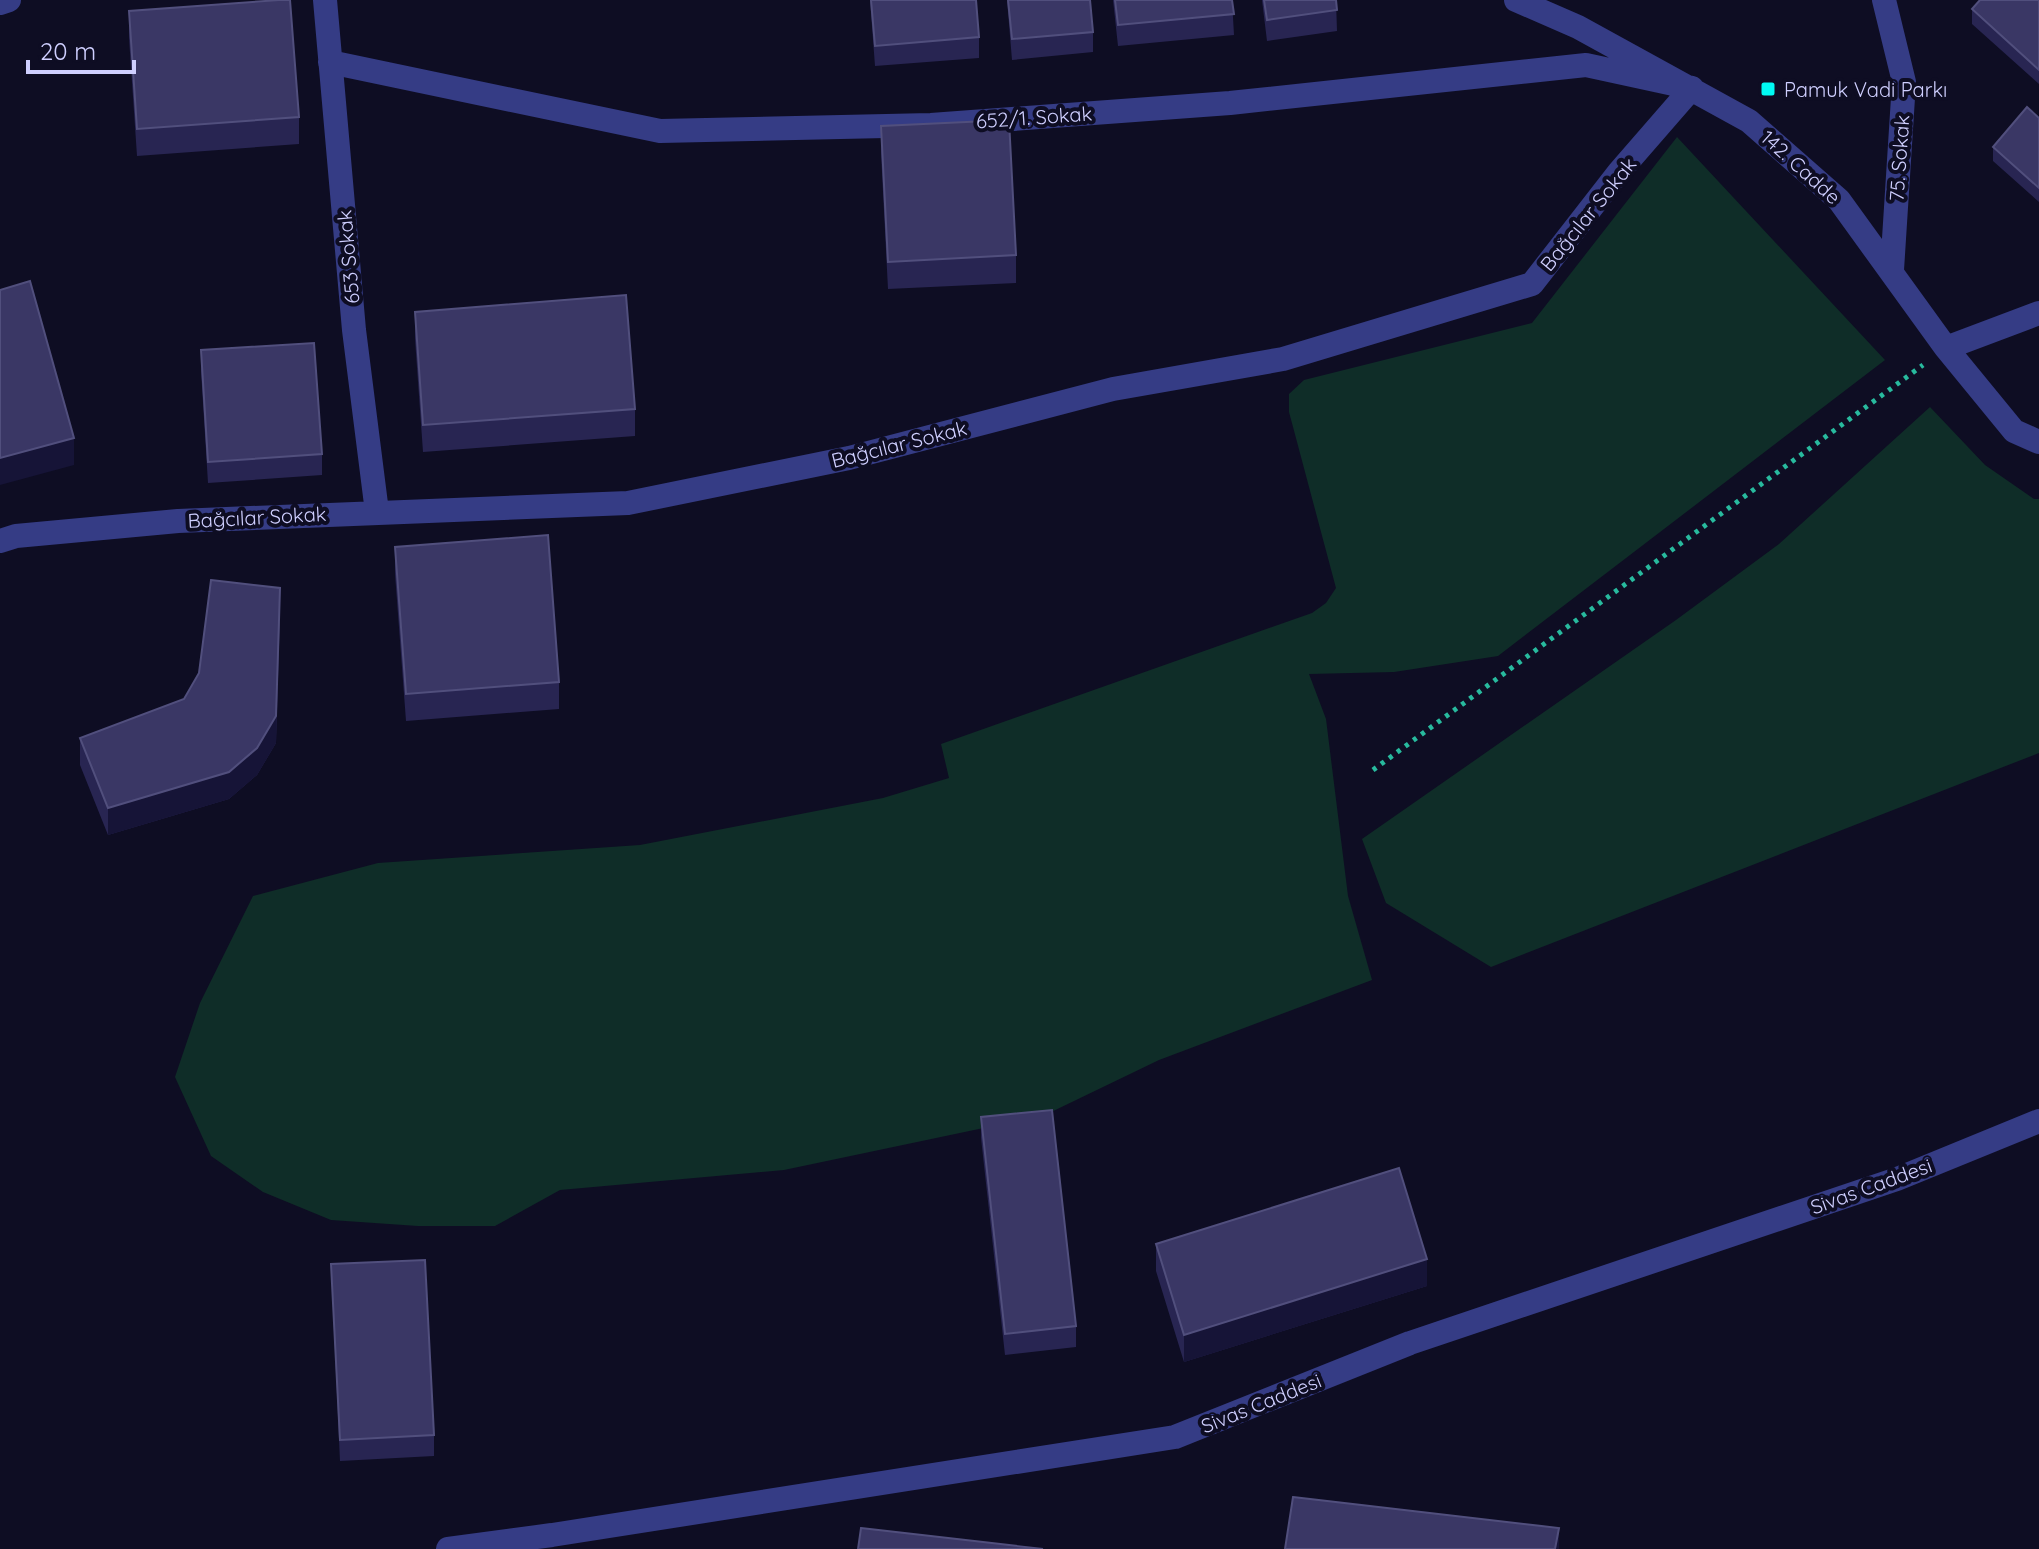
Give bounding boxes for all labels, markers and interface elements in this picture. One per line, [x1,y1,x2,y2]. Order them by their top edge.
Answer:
scale bar [28,24,134,74]
text: 20 m [40,36,96,66]
place label: Pamuk Vadi Parkı [1784,77,1947,102]
marker: Pamuk Vadi Parkı [1759,80,1777,98]
street label: 652/1. Sokak [975,100,1093,134]
street label: 75. Sokak [1884,114,1914,202]
street label: 142. Cadde [1756,125,1846,209]
street label: Bağcılar Sokak [1535,152,1641,276]
street label: 653 Sokak [331,209,365,305]
street label: Bağcılar Sokak [829,415,969,473]
street label: Bağcılar Sokak [187,501,327,533]
street label: Sivas Caddesi [1807,1152,1935,1220]
street label: Sivas Caddesi [1197,1368,1325,1438]

